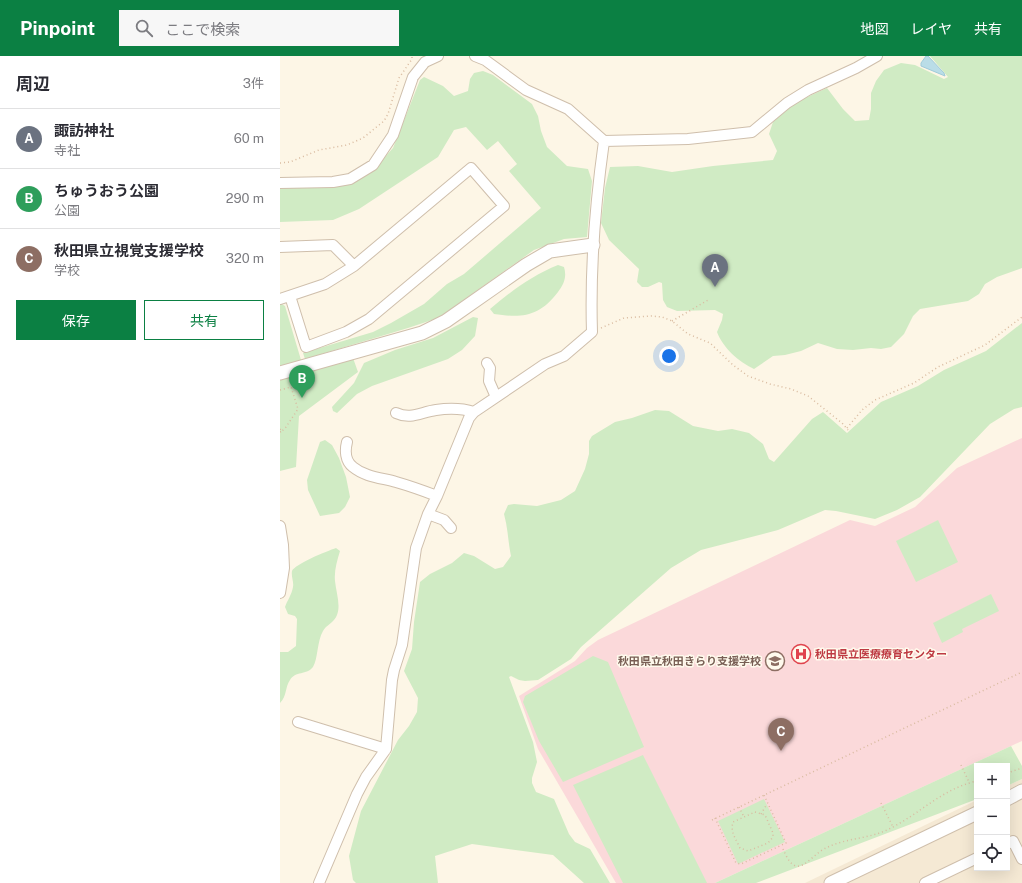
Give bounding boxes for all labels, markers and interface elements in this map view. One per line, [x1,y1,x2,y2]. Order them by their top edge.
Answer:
search box [119,10,399,46]
text: Pinpoint [20,17,95,39]
icon: search [133,17,155,39]
text: ここで検索 [165,21,240,38]
text: 地図 [860,21,888,37]
text: レイヤ [910,21,952,37]
text: 共有 [974,21,1002,37]
text: 周辺 [16,74,50,94]
text: 3件 [243,76,264,91]
text: 諏訪神社 [54,122,114,139]
text: A [24,131,34,146]
text: 60 m [234,131,264,146]
text: 寺社 [54,143,80,158]
text: ちゅうおう公園 [54,182,159,199]
text: B [25,191,33,206]
text: 290 m [226,191,264,206]
text: 公園 [54,203,80,218]
text: 秋田県立視覚支援学校 [54,242,204,259]
text: C [24,251,34,266]
text: 320 m [226,251,264,266]
pin: A [702,254,728,287]
text: 学校 [54,263,80,278]
button: 保存 [16,300,136,340]
button: 共有 [144,300,264,340]
your location [659,346,679,366]
pin: B [289,365,315,398]
hospital icon: 秋田県立医療療育センター [790,643,812,665]
place label: 秋田県立医療療育センター [815,648,947,660]
school or university icon: 秋田県立秋田きらり支援学校 [764,650,786,672]
place label: 秋田県立秋田きらり支援学校 [618,655,761,667]
pin: C [768,718,794,751]
map controls [974,763,1010,871]
button: + [974,763,1010,799]
button: − [974,799,1010,835]
button: locate [974,835,1010,871]

